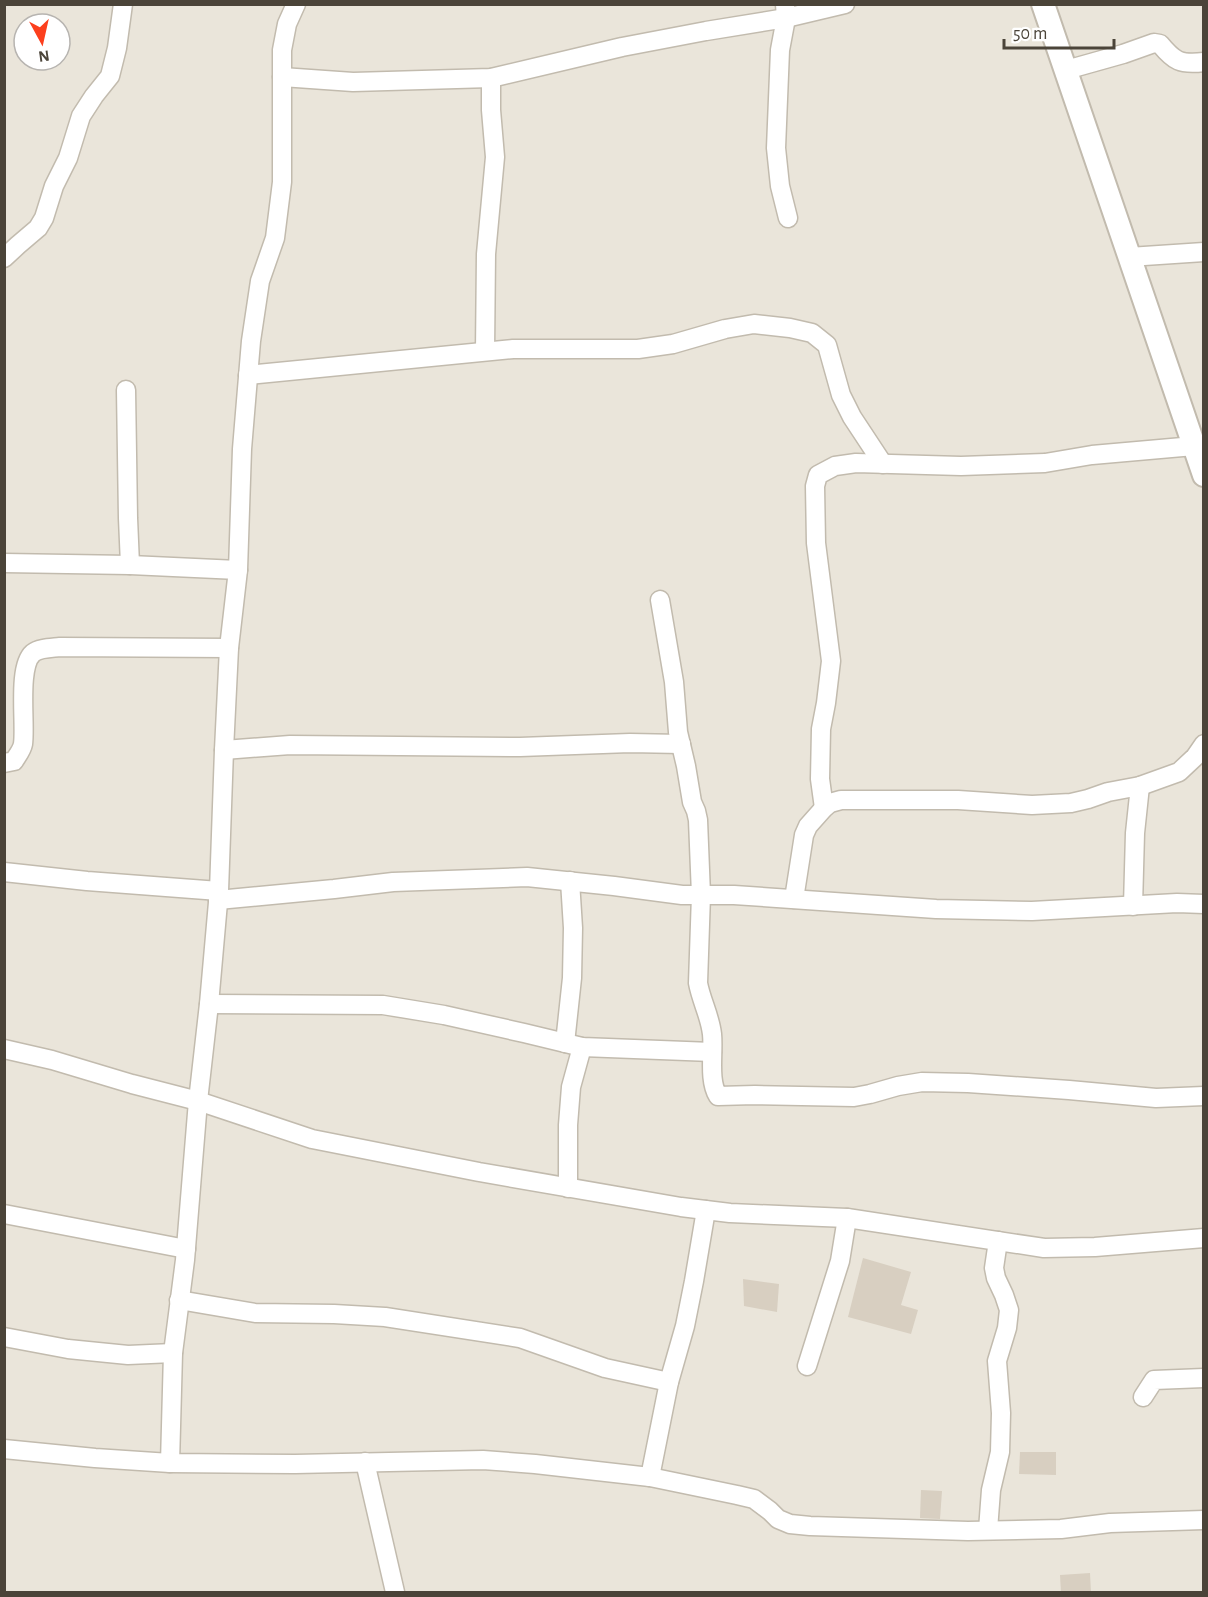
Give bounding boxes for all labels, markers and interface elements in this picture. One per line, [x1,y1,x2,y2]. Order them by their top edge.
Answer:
north arrow [12,12,72,72]
scale bar [1004,12,1114,50]
text: 50 m [1013,25,1047,43]
text: N [37,47,51,65]

